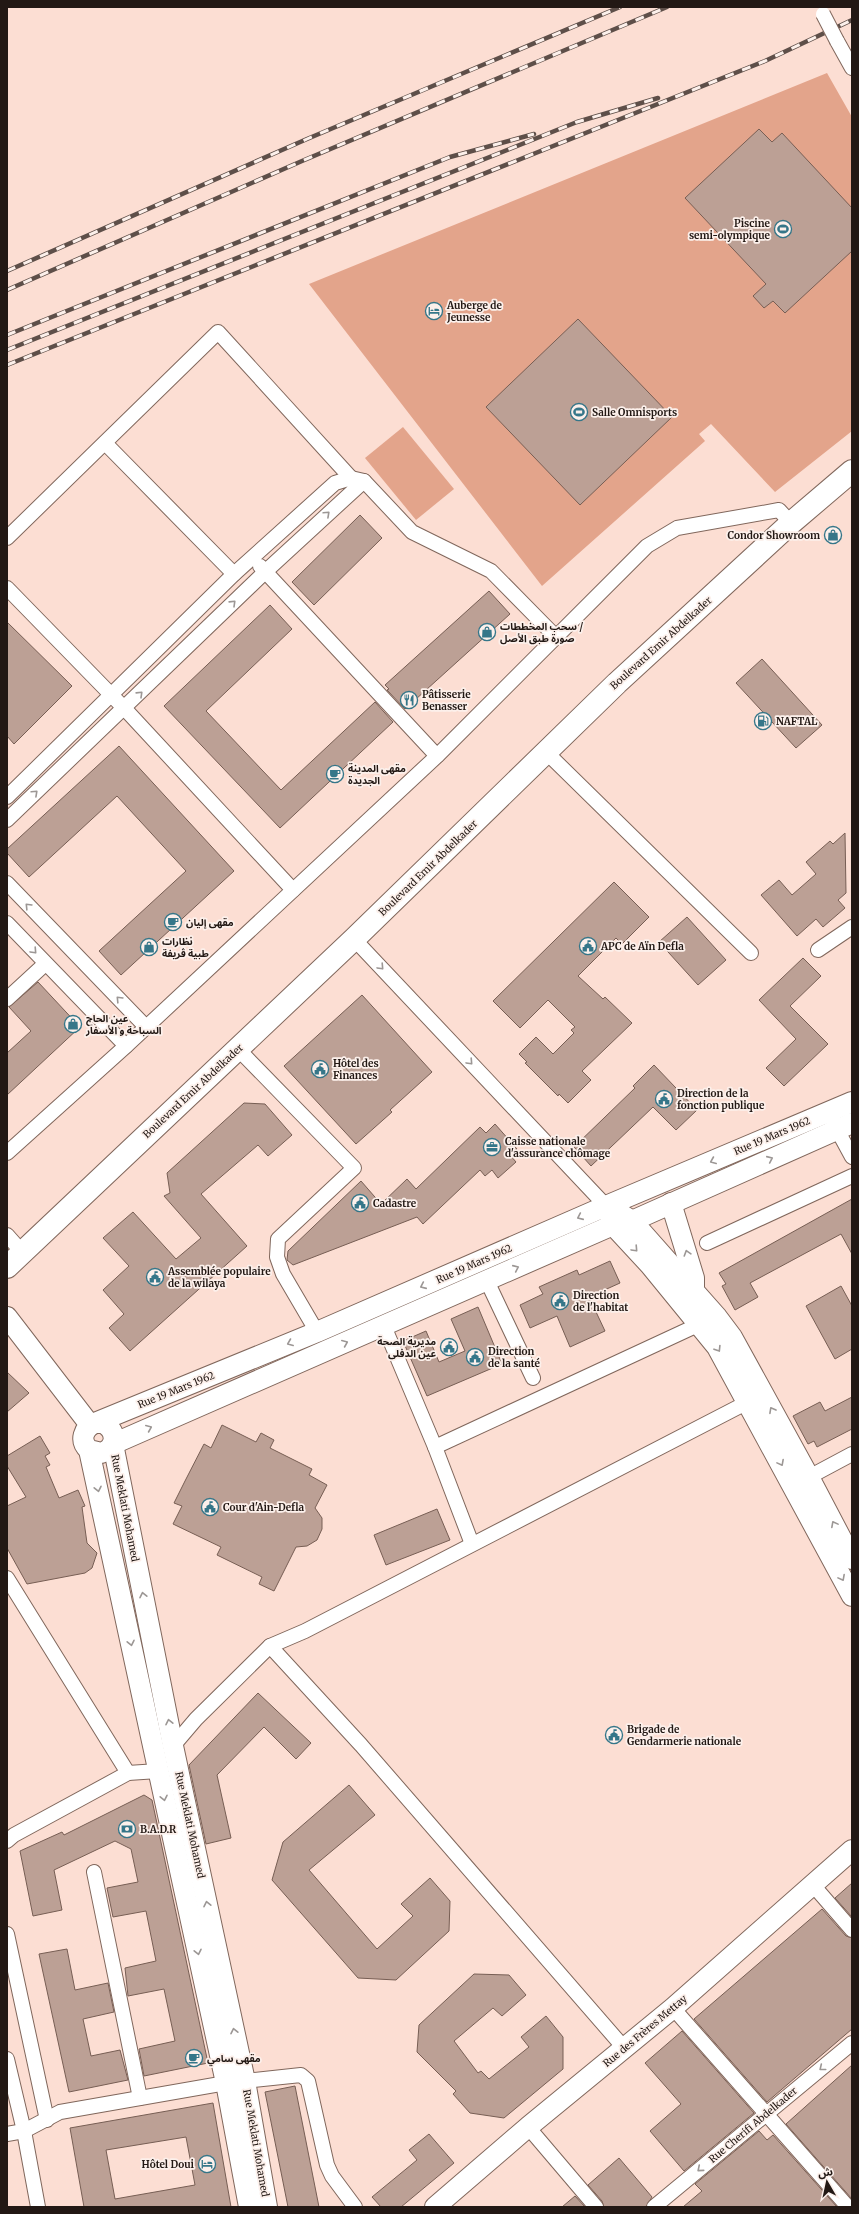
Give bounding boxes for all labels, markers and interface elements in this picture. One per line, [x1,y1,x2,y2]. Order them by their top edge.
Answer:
place label: Piscine semi-olympique [689,217,771,242]
sports icon: Piscine semi-olympique [773,219,793,239]
place label: Auberge de Jeunesse [446,299,503,324]
hotel icon: Auberge de Jeunesse [424,301,444,321]
sports icon: Salle Omnisports [569,402,589,422]
place label: Salle Omnisports [592,406,677,419]
one-way arrow [323,512,330,519]
shop icon: Condor Showroom [823,525,843,545]
place label: Condor Showroom [728,529,820,542]
street label: Boulevard Emir Abdelkader [607,594,715,692]
one-way arrow [228,600,236,608]
place label: سحب المخططات / صورة طبق الأصل [500,620,583,645]
shop icon: سحب المخططات / صورة طبق الأصل [477,622,497,642]
place label: Pâtisserie Benasser [422,688,471,713]
restaurant icon: Pâtisserie Benasser [399,690,419,710]
one-way arrow [135,691,143,699]
fuel station icon: NAFTAL [753,711,773,731]
place label: NAFTAL [776,715,818,728]
place label: مقهى المدينة الجديدة [348,762,406,787]
cafe icon: مقهى المدينة الجديدة [325,764,345,784]
one-way arrow [30,790,38,798]
street label: Boulevard Emir Abdelkader [376,817,481,919]
one-way arrow [26,903,33,910]
cafe icon: مقهى إليان [163,912,183,932]
place label: مقهى إليان [186,916,234,929]
place label: نظارات طبية ڨريفة [162,935,209,960]
public building icon: APC de Aïn Defla [578,936,598,956]
shop icon: نظارات طبية ڨريفة [139,937,159,957]
place label: APC de Aïn Defla [600,940,684,953]
one-way arrow [29,947,36,954]
one-way arrow [376,962,384,970]
one-way arrow [116,996,123,1004]
place label: عين الحاج السباحة و الأسفار [85,1012,162,1037]
shop icon: عين الحاج السباحة و الأسفار [63,1014,83,1034]
street label: Boulevard Emir Abdelkader [140,1041,246,1141]
place label: Hôtel des Finances [333,1057,379,1082]
one-way arrow [466,1057,473,1065]
public building icon: Hôtel des Finances [310,1059,330,1079]
place label: Direction de la fonction publique [677,1087,765,1112]
public building icon: Direction de la fonction publique [654,1089,674,1109]
street label: Rue 19 Mars 1962 [732,1114,812,1158]
place label: Caisse nationale d'assurance chômage [505,1135,611,1160]
office icon: Caisse nationale d'assurance chômage [482,1137,502,1157]
one-way arrow [709,1156,716,1164]
one-way arrow [766,1156,774,1164]
public building icon: Cadastre [350,1193,370,1213]
place label: Cadastre [373,1197,417,1210]
one-way arrow [577,1213,584,1221]
street label: Rue 19 Mars 1962 [434,1241,514,1287]
one-way arrow [630,1244,638,1252]
one-way arrow [683,1250,692,1257]
place label: Assemblée populaire de la wilaya [167,1265,271,1290]
one-way arrow [512,1265,519,1273]
public building icon: Assemblée populaire de la wilaya [145,1267,165,1287]
one-way arrow [419,1281,427,1289]
place label: Direction de l'habitat [573,1289,628,1314]
public building icon: Direction de l'habitat [550,1291,570,1311]
place label: مديرية الصحة عين الدفلى [377,1335,436,1360]
public building icon: مديرية الصحة عين الدفلى [439,1337,459,1357]
one-way arrow [287,1338,295,1346]
one-way arrow [341,1340,349,1348]
place label: Direction de la santé [488,1345,541,1370]
one-way arrow [713,1345,720,1352]
public building icon: Direction de la santé [465,1347,485,1367]
street label: Rue 19 Mars 1962 [136,1369,216,1411]
one-way arrow [769,1407,776,1414]
one-way arrow [145,1425,152,1433]
street label: Rue Meklati Mohamed [108,1453,142,1563]
one-way arrow [776,1459,783,1466]
one-way arrow [93,1485,101,1492]
public building icon: Cour d'Ain-Defla [200,1497,220,1517]
place label: Cour d'Ain-Defla [223,1501,305,1514]
one-way arrow [831,1521,839,1528]
one-way arrow [837,1574,845,1581]
one-way arrow [139,1591,147,1598]
one-way arrow [126,1640,134,1646]
one-way arrow [165,1719,173,1725]
place label: Brigade de Gendarmerie nationale [627,1723,742,1748]
public building icon: Brigade de Gendarmerie nationale [604,1725,624,1745]
street label: Rue Meklati Mohamed [172,1770,208,1880]
one-way arrow [160,1794,168,1801]
bank icon: B.A.D.R [117,1819,137,1839]
place label: B.A.D.R [140,1823,177,1836]
one-way arrow [203,1901,212,1907]
one-way arrow [193,1949,201,1955]
street label: Rue des Frères Mettay [600,1992,690,2070]
one-way arrow [230,2028,239,2034]
cafe icon: مقهى سامي [184,2048,204,2068]
place label: مقهى سامي [207,2052,261,2067]
one-way arrow [819,2063,826,2070]
street label: Rue Cherifi Abdelkader [706,2084,800,2166]
street label: Rue Meklati Mohamed [240,2088,272,2198]
hotel icon: Hôtel Doui [197,2154,217,2174]
place label: Hôtel Doui [142,2158,195,2171]
north arrow [807,2162,847,2202]
one-way arrow [697,2164,705,2171]
text: ش [817,2164,834,2180]

